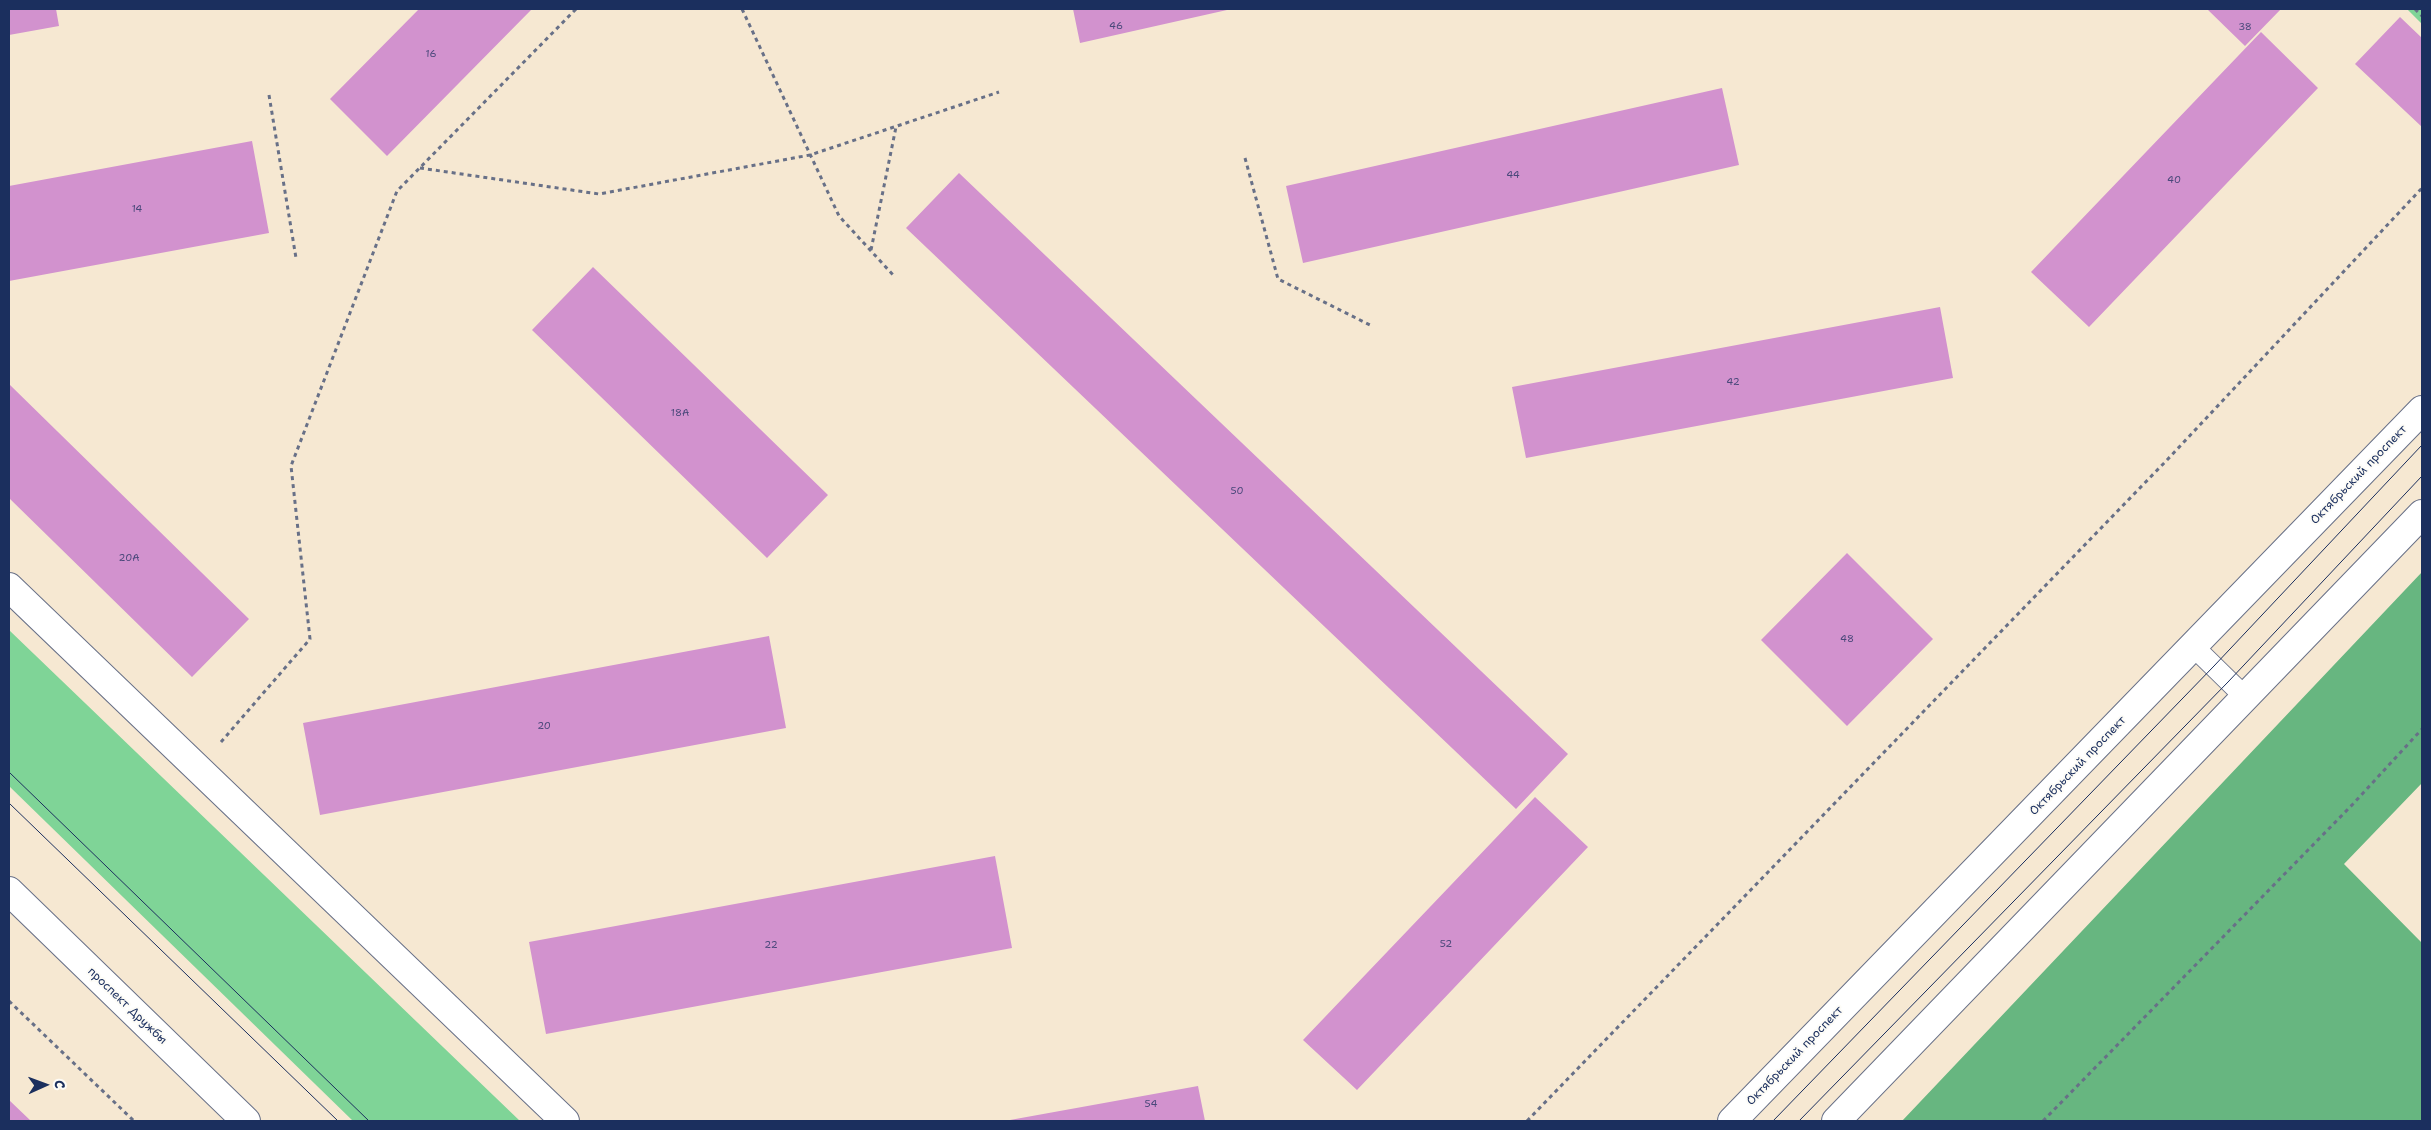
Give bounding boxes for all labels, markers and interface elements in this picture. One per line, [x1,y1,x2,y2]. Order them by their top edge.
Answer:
house number: 46 [1109,20,1123,32]
house number: 38 [2238,21,2252,33]
house number: 16 [426,48,436,60]
house number: 44 [1506,169,1520,181]
house number: 40 [2167,174,2181,186]
house number: 14 [132,203,142,215]
house number: 42 [1726,376,1740,388]
house number: 18А [671,407,689,419]
street label: Октябрьский проспект [2308,422,2410,528]
house number: 50 [1230,485,1244,497]
house number: 20А [119,552,139,564]
house number: 48 [1840,633,1854,645]
street label: Октябрьский проспект [2027,713,2129,819]
house number: 20 [537,720,551,732]
house number: 52 [1440,938,1452,950]
house number: 22 [764,939,778,951]
street label: проспект Дружбы [84,964,170,1048]
street label: Октябрьский проспект [1744,1003,1846,1109]
north arrow [20,1060,70,1110]
text: С [51,1080,69,1089]
house number: 54 [1145,1098,1157,1110]

